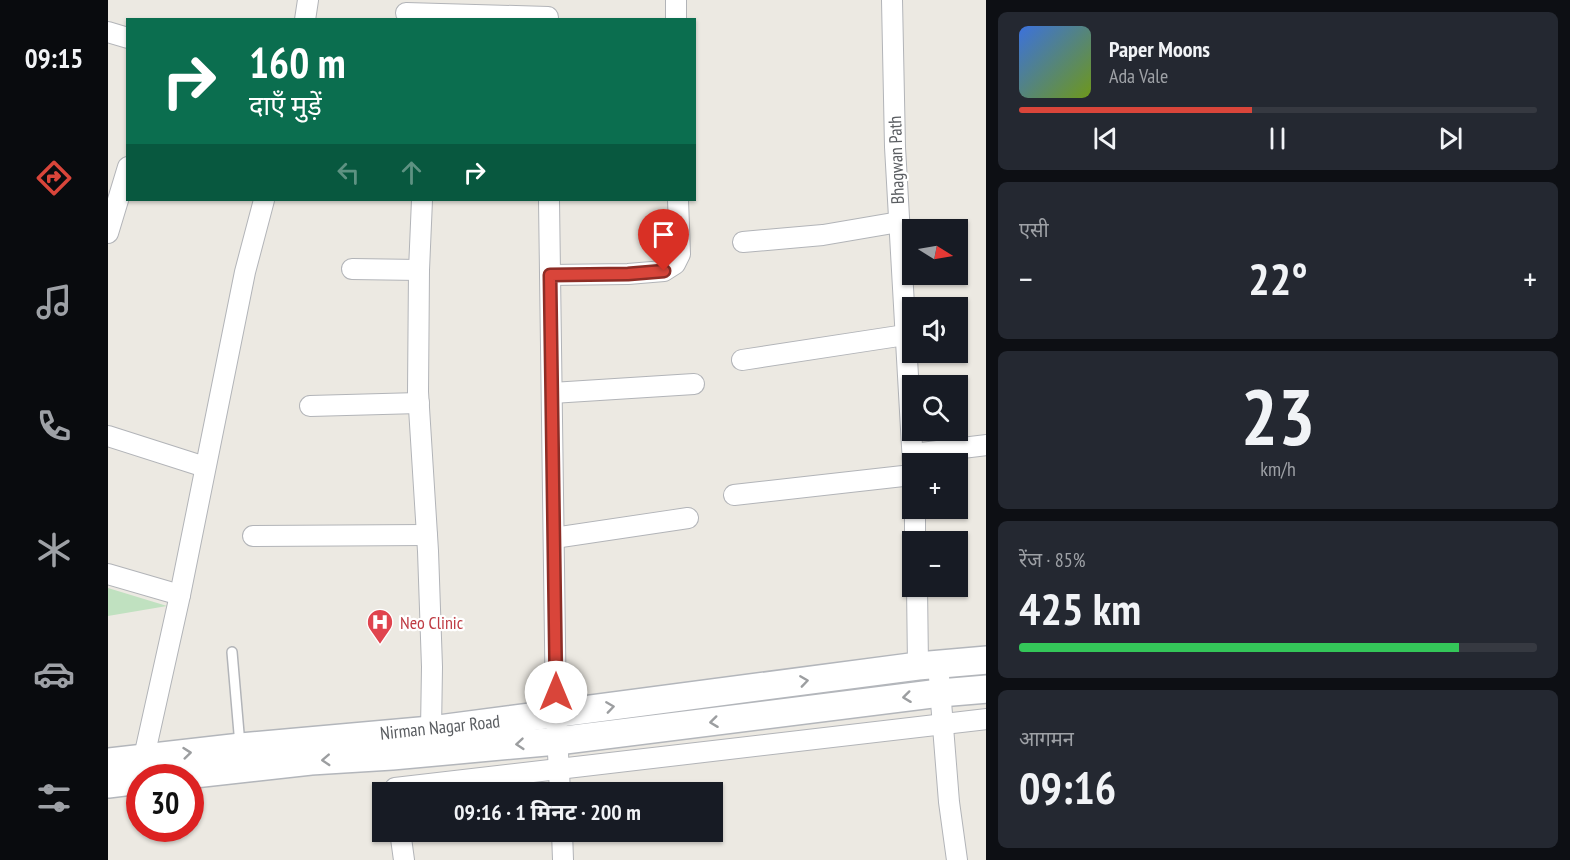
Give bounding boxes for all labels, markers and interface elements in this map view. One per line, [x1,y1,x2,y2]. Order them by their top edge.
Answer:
text: 160 m [249,35,346,90]
text: Paper Moons [1109,35,1210,63]
text: 09:15 [25,41,83,75]
icon: right [150,42,228,120]
text: Ada Vale [1109,63,1168,89]
text: दाएँ मुड़ें [249,88,322,122]
street label: Bhagwan Path [883,115,909,205]
icon: previous [1089,122,1122,155]
icon: pause [1261,122,1294,155]
icon: next [1434,122,1467,155]
icon: left [332,156,365,189]
icon: ahead [395,156,428,189]
icon: right [458,156,491,189]
icon: directions [33,157,75,199]
pin [638,209,689,271]
text: एसी [1019,217,1049,243]
icon: arrive [647,218,680,251]
north arrow [902,219,968,285]
map controls [902,219,968,597]
text: 22° [1248,249,1308,307]
text: − [1019,257,1033,300]
text: + [1523,257,1537,300]
icon: music [33,281,75,323]
button: sound [902,297,968,363]
text: 23 [1241,366,1315,467]
button: search [902,375,968,441]
icon: phone [33,405,75,447]
button: + [902,453,968,519]
text: km/h [1260,456,1296,482]
icon: climate [33,529,75,571]
button: − [902,531,968,597]
text: रेंज · 85% [1019,547,1086,573]
text: 425 km [1019,579,1141,637]
hospital icon: Neo Clinic [365,607,395,645]
place label: Neo Clinic [400,611,464,634]
icon: car [33,653,75,695]
position arrow [524,660,588,724]
one-way arrow [799,676,808,688]
one-way arrow [903,691,912,703]
one-way arrow [606,701,615,713]
street label: Nirman Nagar Road [379,709,501,745]
one-way arrow [709,715,719,728]
text: आगमन [1019,726,1074,752]
one-way arrow [516,737,525,750]
one-way arrow [182,747,191,760]
one-way arrow [321,754,330,767]
text: 09:16 [1019,758,1116,816]
speed limit sign: 30 [126,764,204,842]
icon: filters [33,777,75,819]
text: 09:16 · 1 मिनट · 200 m [454,798,641,826]

